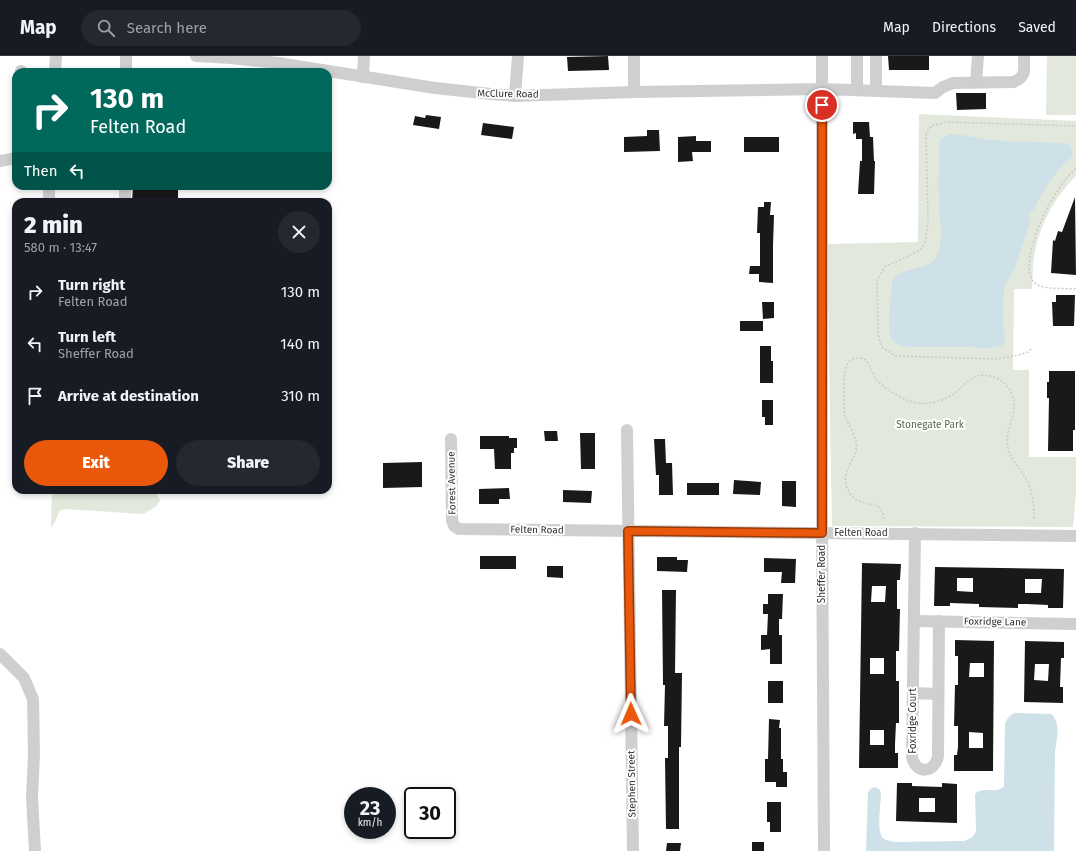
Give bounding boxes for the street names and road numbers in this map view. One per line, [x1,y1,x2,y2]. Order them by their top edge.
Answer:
street label: McClure Road [477,87,539,101]
street label: Forest Avenue [445,451,459,515]
street label: Felten Road [510,524,564,536]
street label: Felten Road [834,527,888,539]
street label: Sheffer Road [816,545,828,603]
street label: Foxridge Lane [964,615,1026,629]
street label: Foxridge Court [907,688,919,754]
street label: Stephen Street [625,750,639,818]

